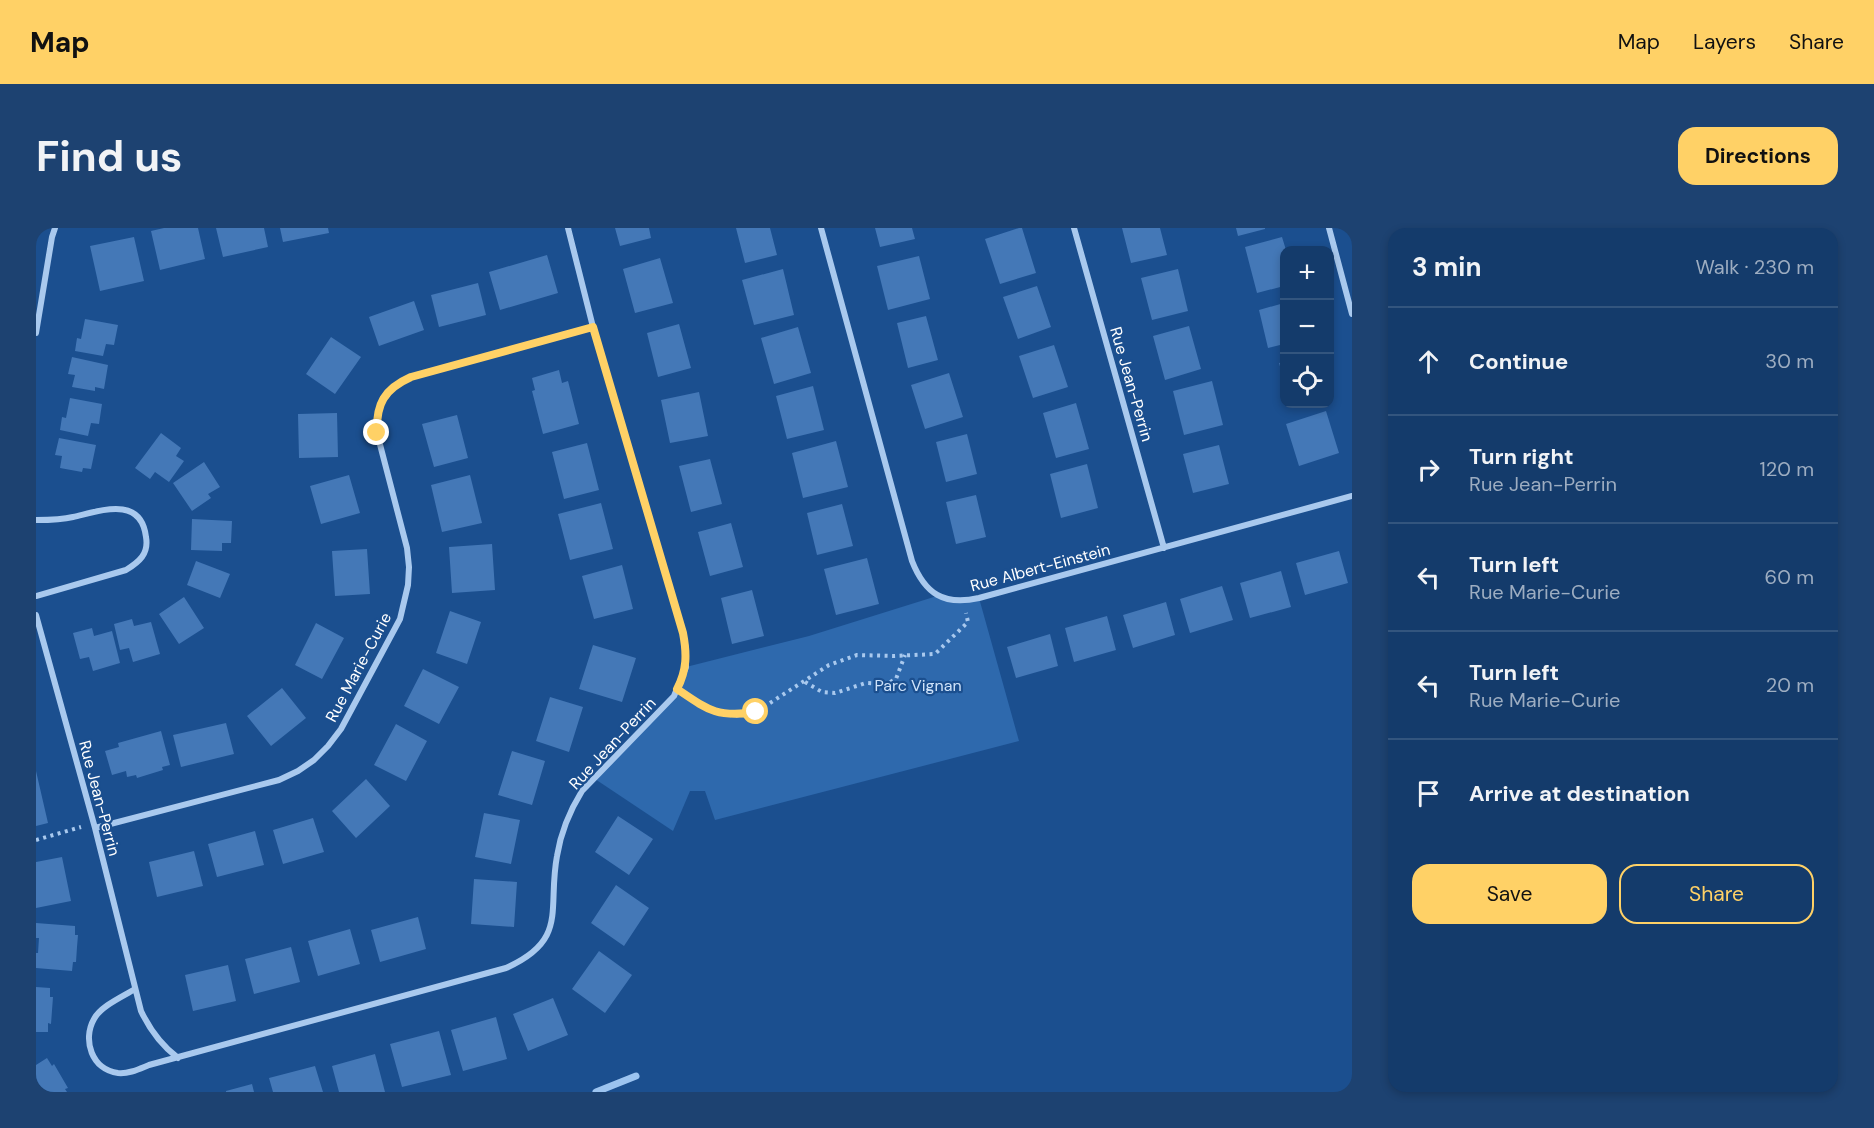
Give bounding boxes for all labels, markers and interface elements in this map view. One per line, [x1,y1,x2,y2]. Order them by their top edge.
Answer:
text: Map [30,24,90,61]
text: Map [1618,28,1660,56]
text: Layers [1693,28,1756,56]
text: Share [1789,28,1844,56]
button: Directions [1678,127,1838,185]
text: Find us [36,129,182,184]
map controls [1280,246,1334,408]
button: + [1280,246,1334,300]
text: 3 min [1412,250,1481,284]
text: Walk · 230 m [1695,254,1814,280]
button: − [1280,300,1334,354]
street label: Rue Jean-Perrin [1105,324,1158,444]
icon: ahead [1412,345,1445,378]
text: Continue [1469,347,1568,376]
text: 30 m [1765,348,1814,374]
button: locate [1280,354,1334,408]
route end [363,419,389,445]
text: Turn right [1469,442,1574,471]
icon: right [1412,453,1445,486]
text: 120 m [1760,456,1814,482]
text: Rue Jean-Perrin [1469,471,1617,497]
street label: Rue Albert-Einstein [968,539,1112,596]
text: Turn left [1469,550,1559,579]
icon: left [1412,561,1445,594]
text: 60 m [1765,564,1814,590]
text: Rue Marie-Curie [1469,579,1620,605]
street label: Rue Marie-Curie [321,609,396,726]
text: Turn left [1469,658,1559,687]
icon: left [1412,669,1445,702]
text: 20 m [1766,672,1814,698]
park label: Parc Vignan [874,675,962,696]
text: Rue Marie-Curie [1469,687,1620,713]
street label: Rue Jean-Perrin [564,693,660,794]
route start [742,698,768,724]
street label: Rue Jean-Perrin [74,738,125,858]
icon: arrive [1412,777,1445,810]
text: Arrive at destination [1469,779,1690,808]
button: Save [1412,864,1607,924]
button: Share [1619,864,1814,924]

